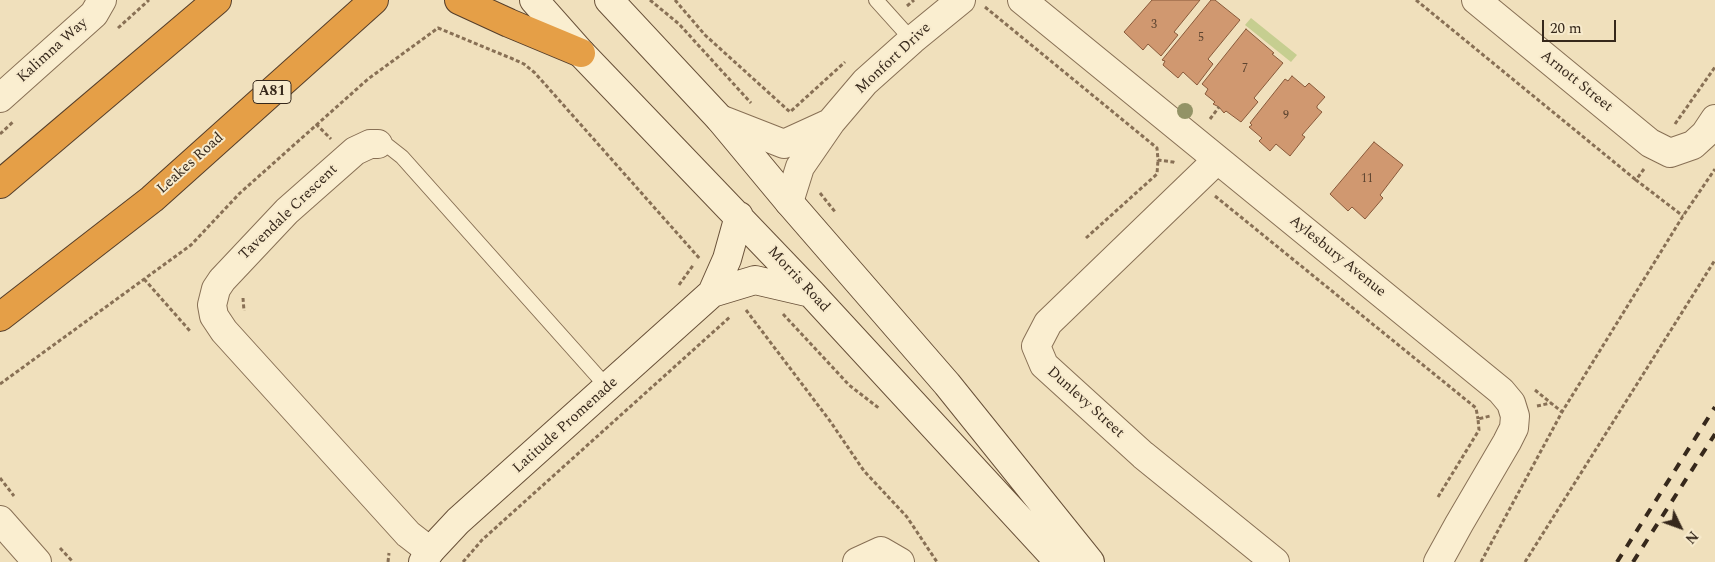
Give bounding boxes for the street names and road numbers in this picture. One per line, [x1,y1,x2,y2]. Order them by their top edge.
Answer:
street label: Kalimna Way [14,15,92,87]
street label: Monfort Drive [853,20,935,98]
street label: Arnott Street [1536,47,1616,117]
road number: A81 [253,80,291,104]
street label: Leakes Road [154,129,228,199]
street label: Tavendale Crescent [236,161,342,265]
street label: Aylesbury Avenue [1285,213,1389,301]
street label: Morris Road [763,243,833,317]
street label: Dunlevy Street [1043,364,1127,442]
street label: Latitude Promenade [510,374,622,478]

